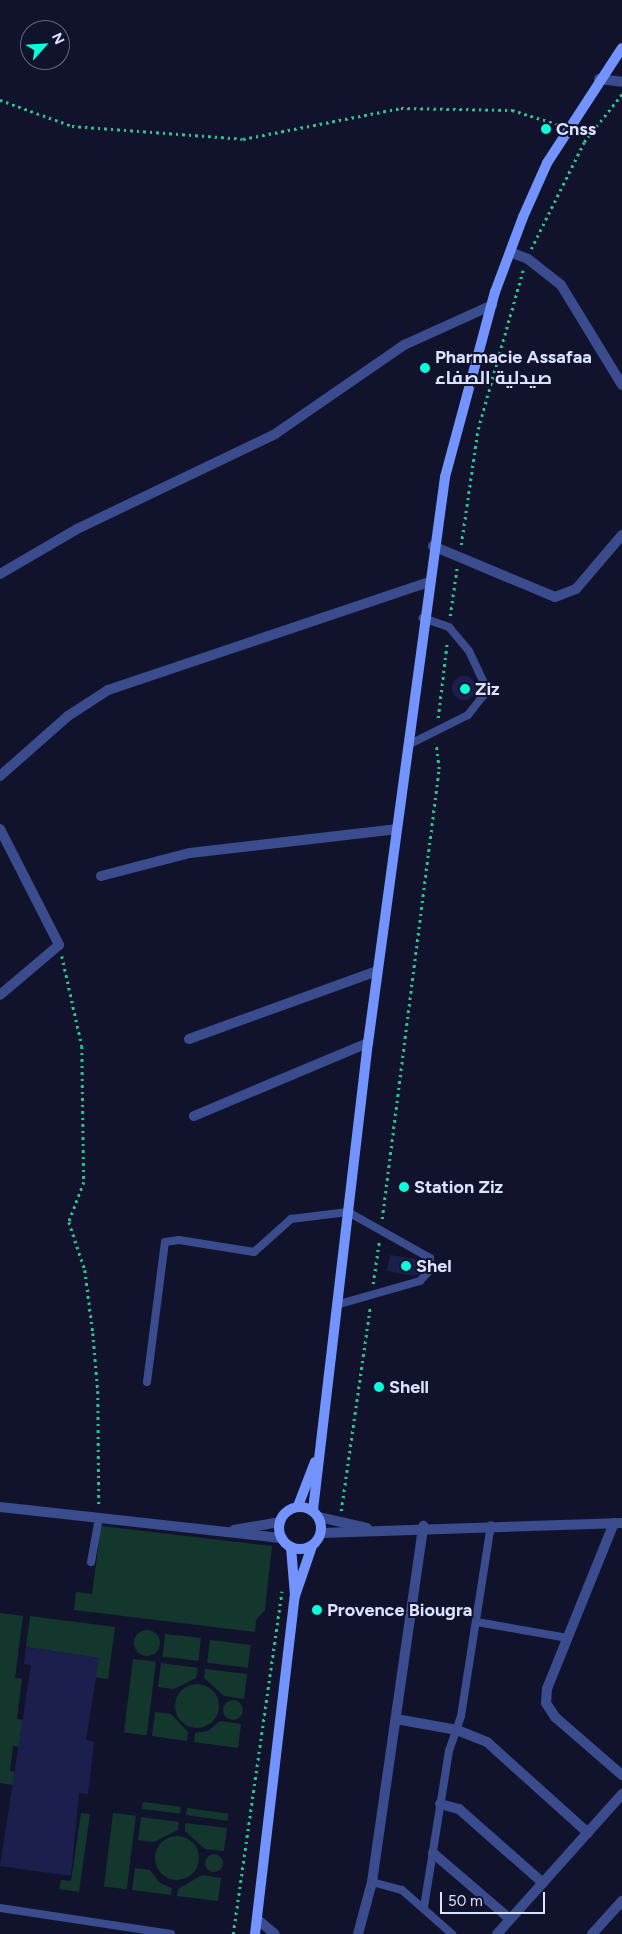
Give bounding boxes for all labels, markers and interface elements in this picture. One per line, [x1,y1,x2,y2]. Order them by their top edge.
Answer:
north arrow [20,20,70,70]
text: N [48,30,68,47]
place label: Cnss [556,118,596,140]
marker: Cnss [540,123,552,135]
place label: Pharmacie Assafaa صيدلية الصفاء [435,347,592,389]
marker: Pharmacie Assafaa صيدلية الصفاء [419,362,431,374]
place label: Ziz [475,678,500,700]
marker: Ziz [459,683,471,695]
place label: Station Ziz [414,1176,503,1198]
marker: Station Ziz [398,1181,410,1193]
place label: Shel [416,1255,452,1277]
marker: Shel [400,1260,412,1272]
place label: Shell [389,1376,429,1398]
marker: Shell [373,1381,385,1393]
place label: Provence Biougra [327,1599,472,1621]
marker: Provence Biougra [311,1604,323,1616]
scale bar [442,1882,547,1914]
text: 50 m [448,1892,483,1910]

